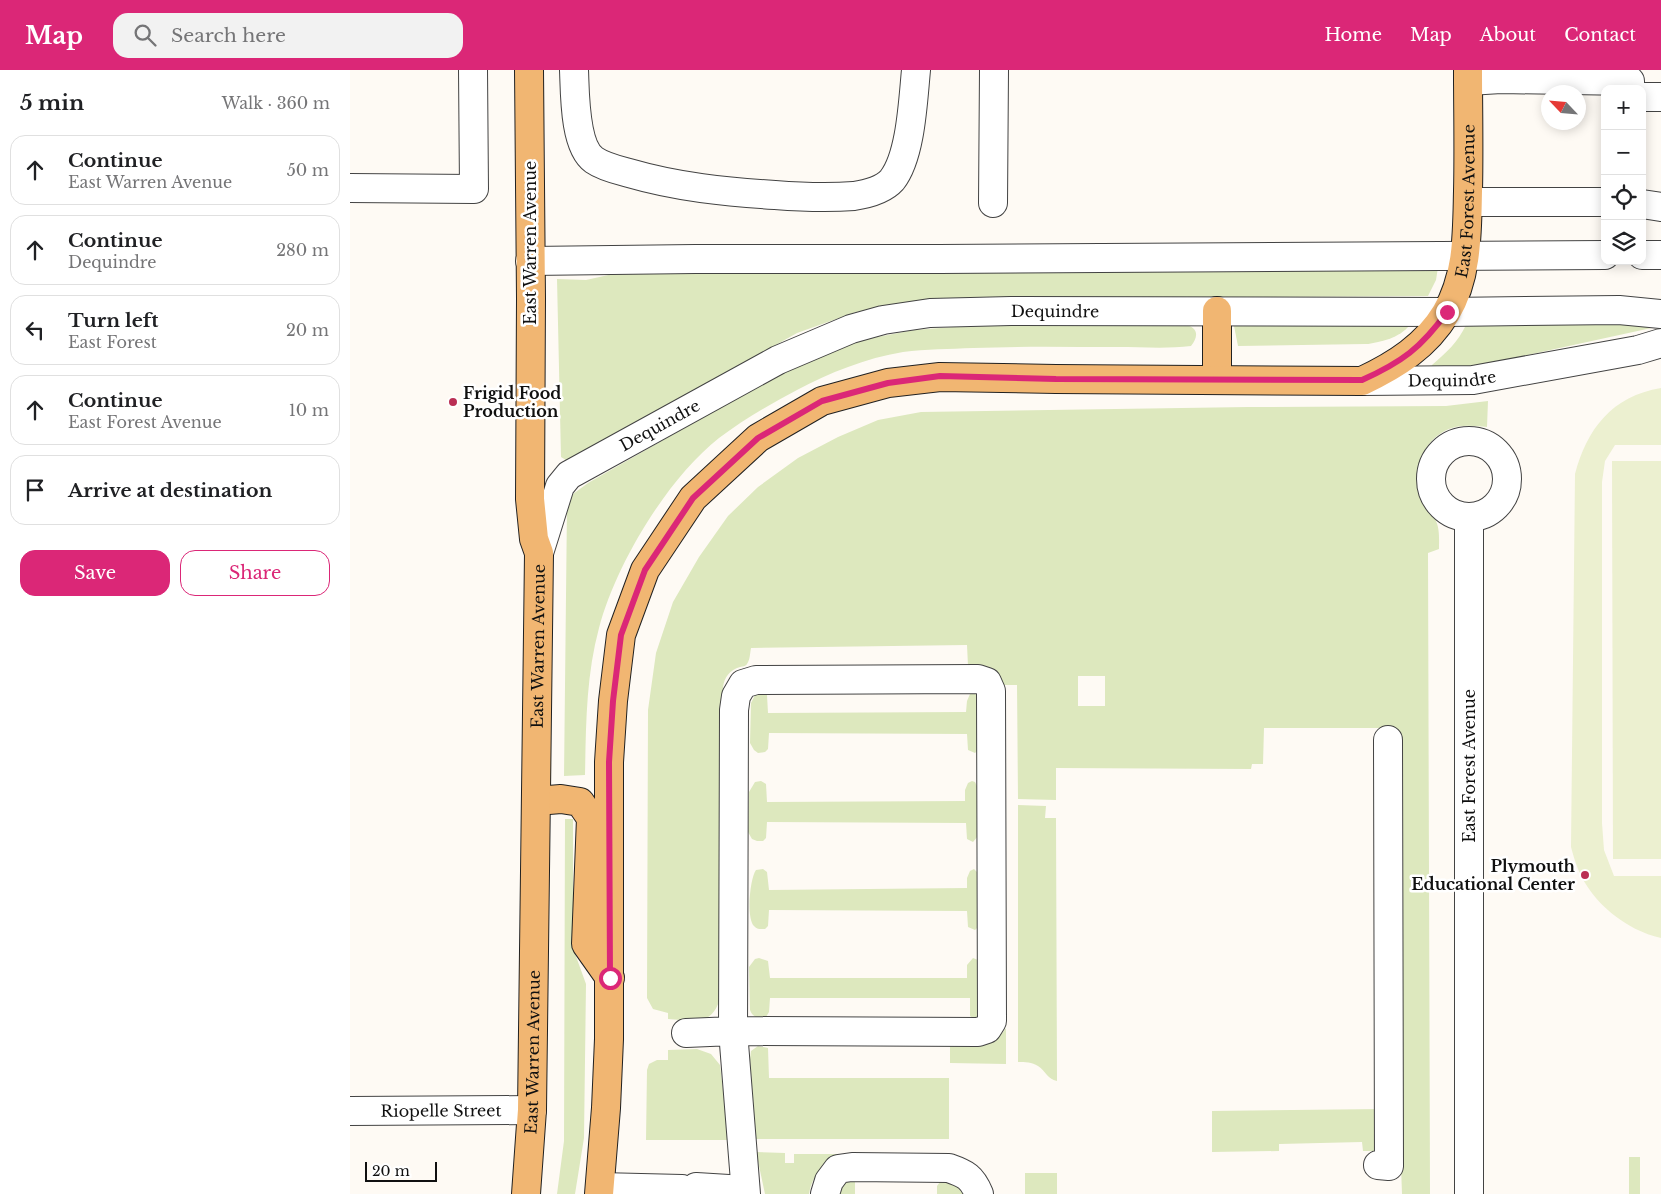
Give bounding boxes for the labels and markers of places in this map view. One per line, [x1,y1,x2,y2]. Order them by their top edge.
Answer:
place label: Frigid Food Production [463,383,561,421]
marker: Frigid Food Production [447,396,459,408]
place label: Plymouth Educational Center [1411,856,1576,894]
marker: Plymouth Educational Center [1579,869,1591,881]

